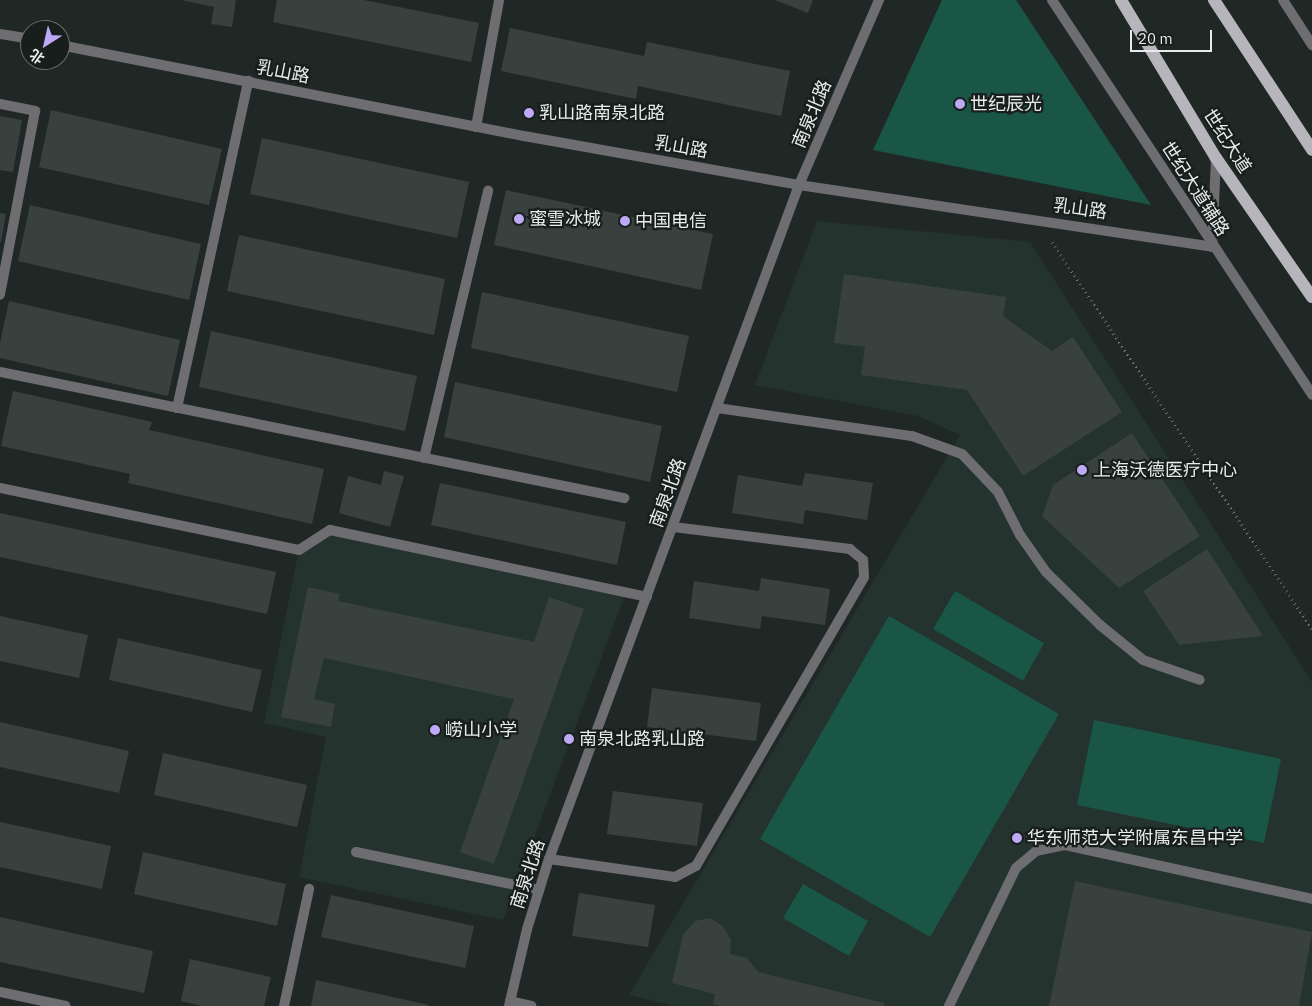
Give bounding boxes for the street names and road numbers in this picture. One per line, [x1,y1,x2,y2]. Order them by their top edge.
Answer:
street label: 乳山路 [254,56,312,88]
street label: 南泉北路 [788,77,836,151]
street label: 世纪大道 [1198,105,1256,177]
street label: 乳山路 [653,132,709,162]
street label: 世纪大道辅路 [1157,138,1233,240]
street label: 乳山路 [1052,195,1108,223]
street label: 南泉北路 [646,455,690,531]
street label: 南泉北路 [507,836,549,912]

